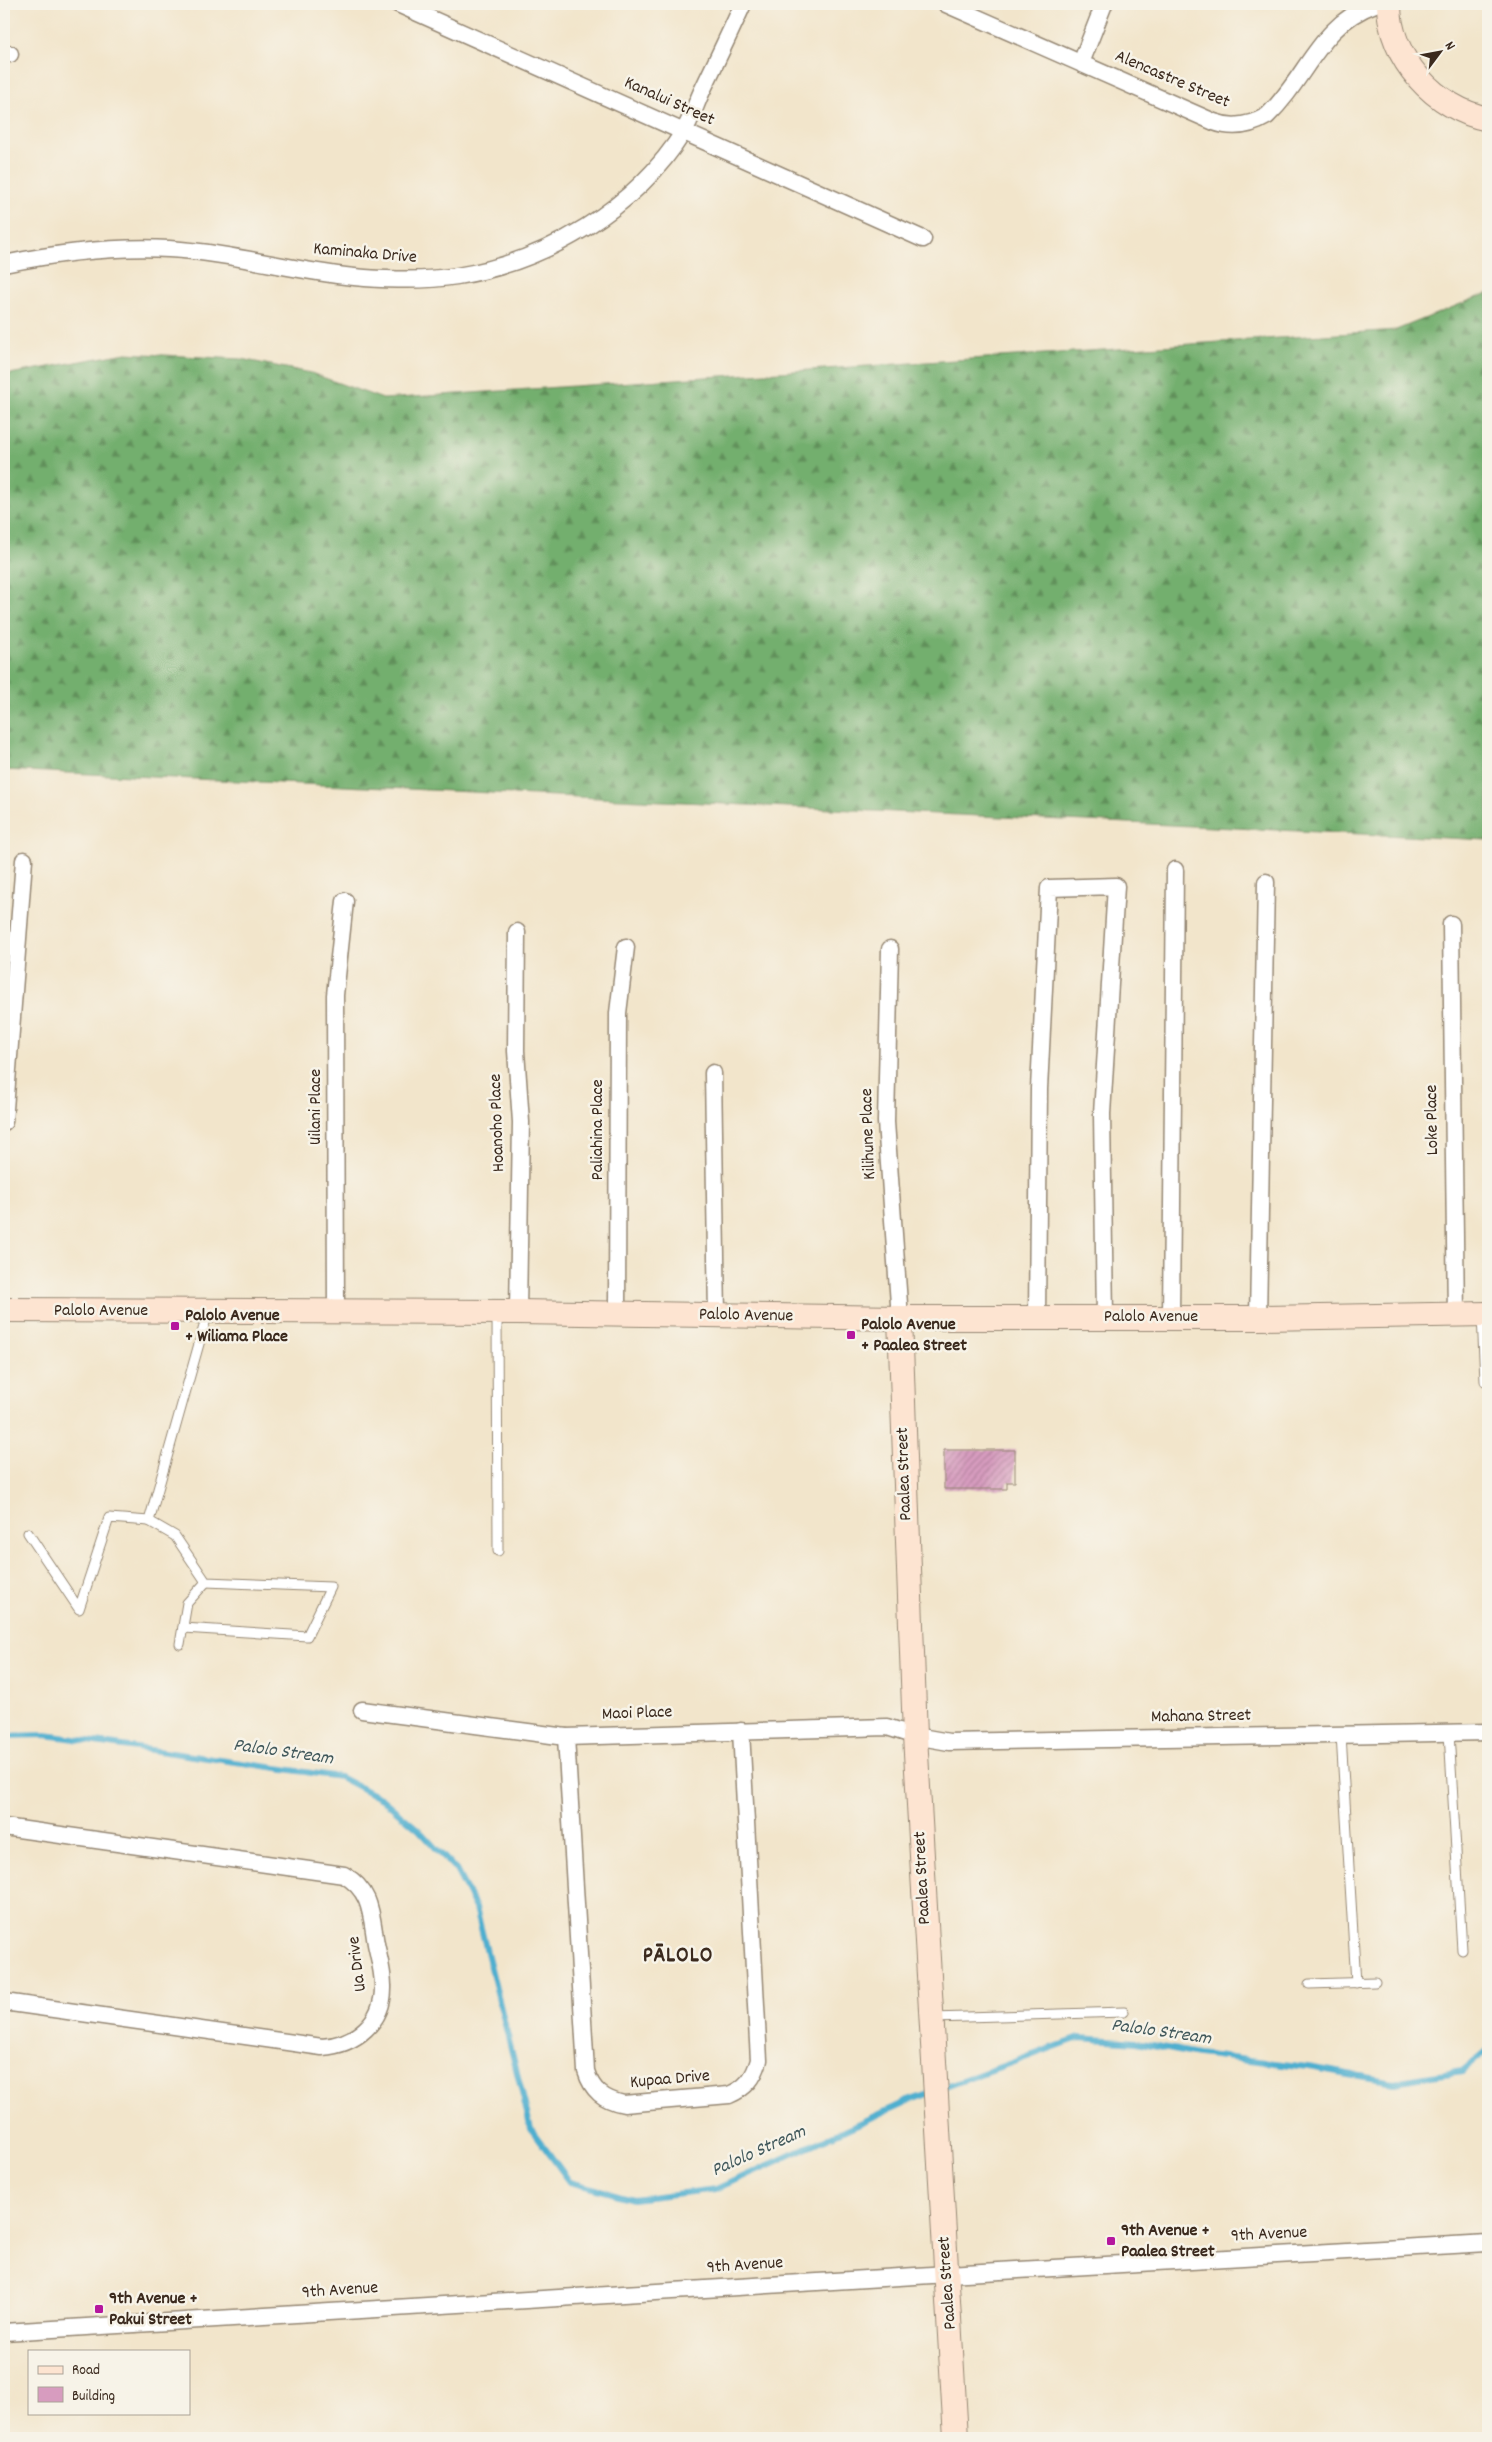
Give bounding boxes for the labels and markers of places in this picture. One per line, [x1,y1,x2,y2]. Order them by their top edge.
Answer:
place label: Palolo Avenue + Wiliama Place [185,1304,288,1350]
place label: Palolo Avenue + Paalea Street [861,1313,967,1359]
marker: Palolo Avenue + Wiliama Place [169,1320,181,1332]
marker: Palolo Avenue + Paalea Street [845,1329,857,1341]
place label: 9th Avenue + Paalea Street [1121,2219,1215,2265]
marker: 9th Avenue + Paalea Street [1105,2235,1117,2247]
place label: 9th Avenue + Pakui Street [109,2287,198,2333]
marker: 9th Avenue + Pakui Street [93,2303,105,2315]

